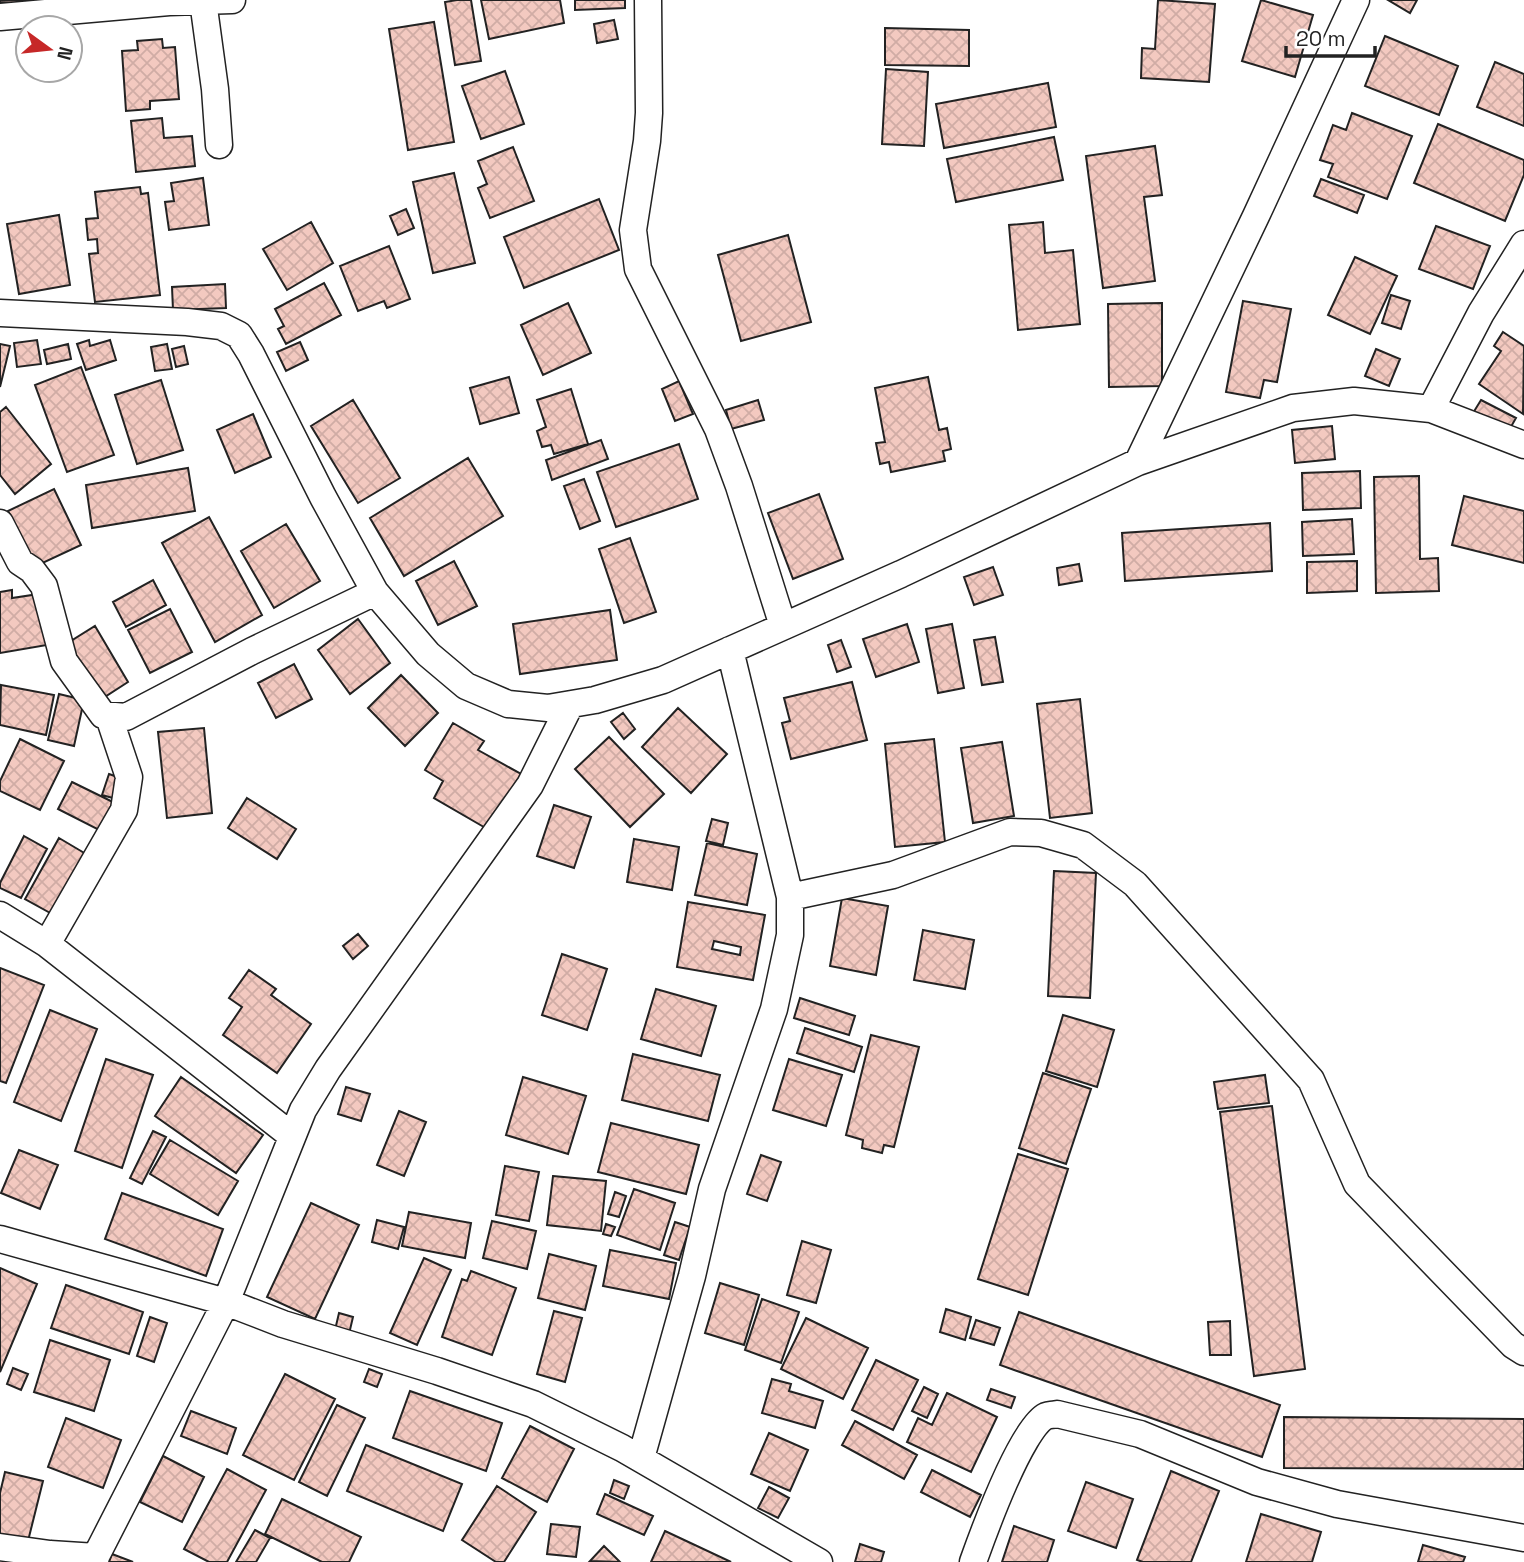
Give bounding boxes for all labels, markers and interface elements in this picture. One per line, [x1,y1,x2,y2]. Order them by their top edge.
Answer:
north arrow [14,14,84,84]
scale bar [1286,14,1375,58]
text: 20 m [1296,25,1346,52]
text: N [51,44,79,63]

